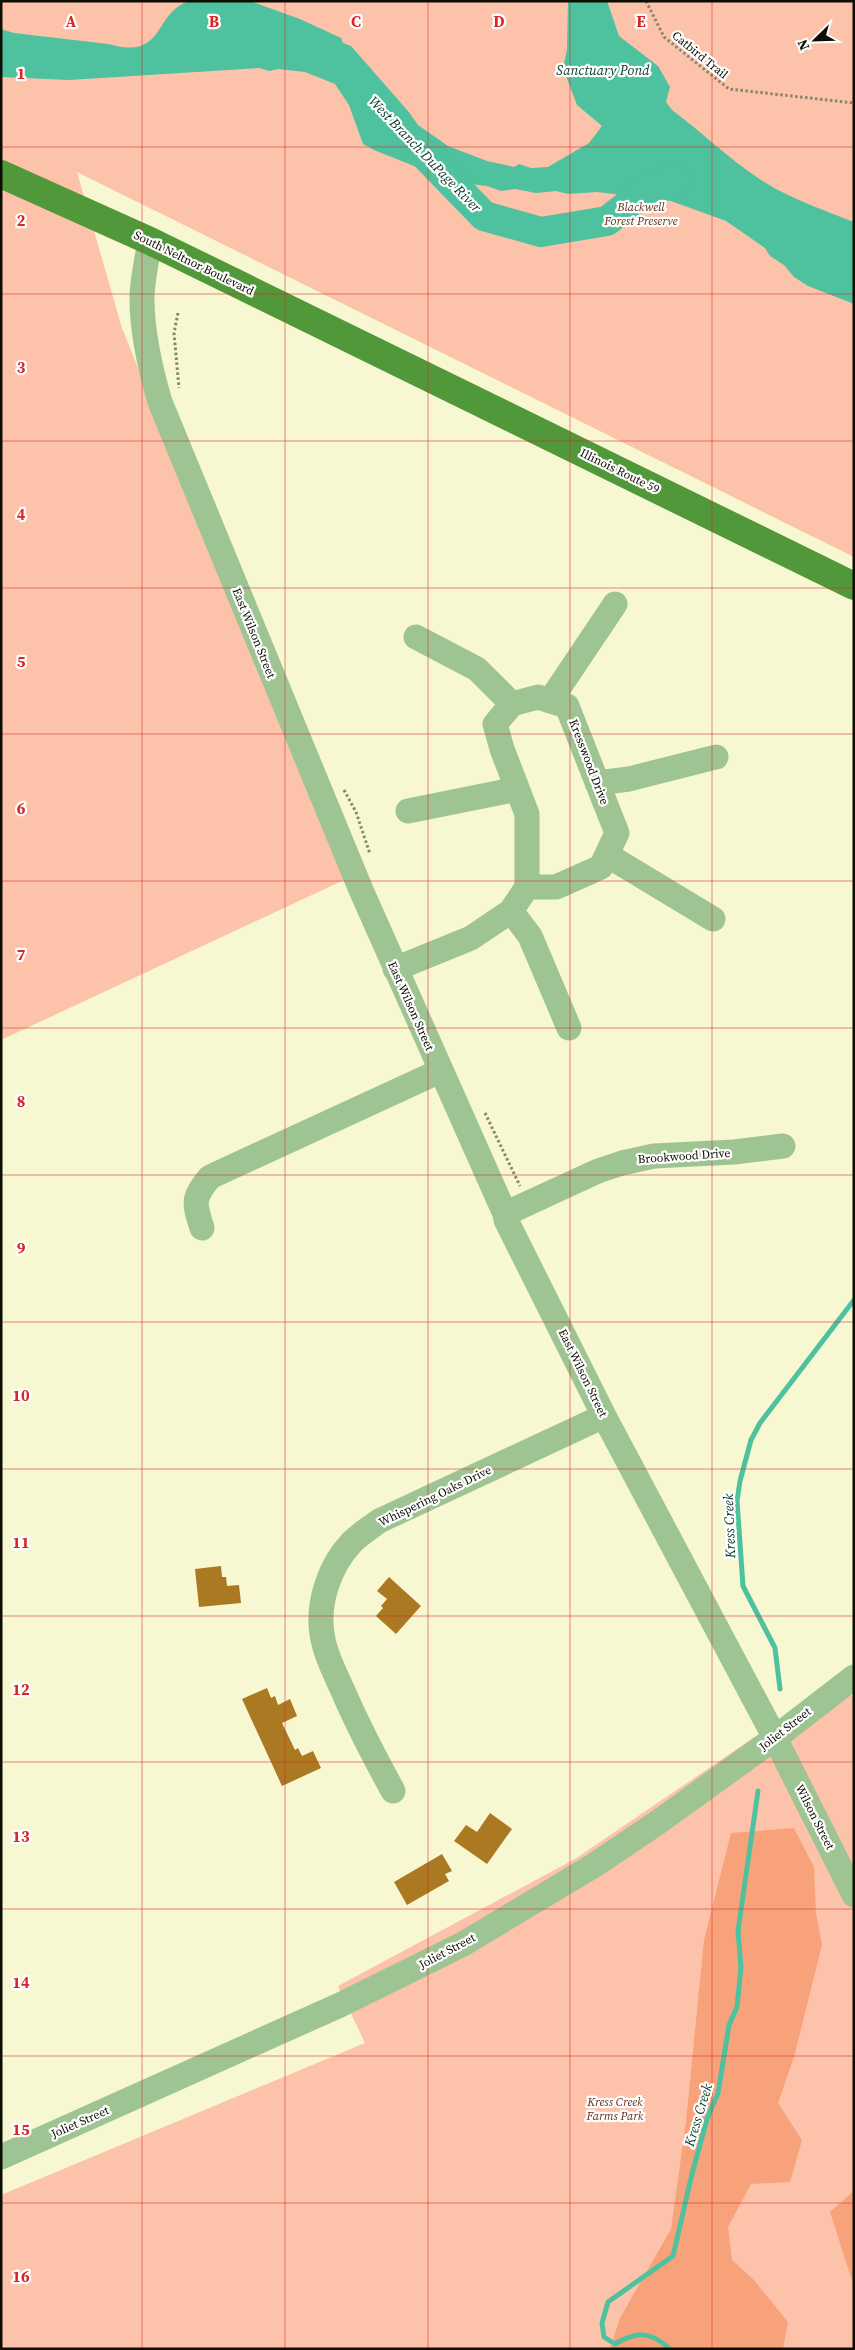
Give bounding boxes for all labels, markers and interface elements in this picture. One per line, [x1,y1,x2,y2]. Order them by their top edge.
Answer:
text: A [66,10,77,32]
text: B [209,10,220,32]
text: C [351,10,361,32]
text: D [493,10,505,32]
text: E [636,10,646,32]
north arrow [790,15,840,65]
street label: Catbird Trail [669,28,732,83]
text: N [792,36,814,54]
water label: Sanctuary Pond [556,60,650,80]
text: 1 [17,62,25,84]
water label: West Branch DuPage River [364,91,486,217]
park label: Blackwell Forest Preserve [603,199,678,229]
text: 2 [17,209,26,231]
street label: South Neltnor Boulevard [131,227,257,299]
text: 3 [17,356,26,378]
street label: Illinois Route 59 [578,445,662,497]
text: 4 [17,503,26,525]
street label: East Wilson Street [229,585,279,681]
text: 5 [17,650,26,672]
street label: Kresswood Drive [565,717,613,807]
text: 6 [17,797,26,819]
text: 7 [17,943,26,965]
street label: East Wilson Street [384,959,438,1053]
text: 8 [17,1090,25,1112]
street label: Brookwood Drive [637,1145,731,1167]
text: 9 [17,1237,26,1259]
street label: East Wilson Street [555,1326,611,1420]
text: 10 [12,1384,30,1406]
street label: Whispering Oaks Drive [376,1462,494,1530]
water label: Kress Creek [718,1493,740,1560]
text: 11 [12,1531,30,1553]
text: 12 [12,1678,30,1700]
street label: Joliet Street [755,1704,814,1755]
street label: Wilson Street [792,1782,838,1852]
text: 13 [12,1825,30,1847]
street label: Joliet Street [415,1929,478,1973]
text: 14 [12,1971,30,1993]
water label: Kress Creek [679,2081,717,2150]
park label: Kress Creek Farms Park [585,2094,644,2124]
street label: Joliet Street [48,2102,112,2142]
text: 15 [12,2118,30,2140]
text: 16 [12,2265,30,2287]

